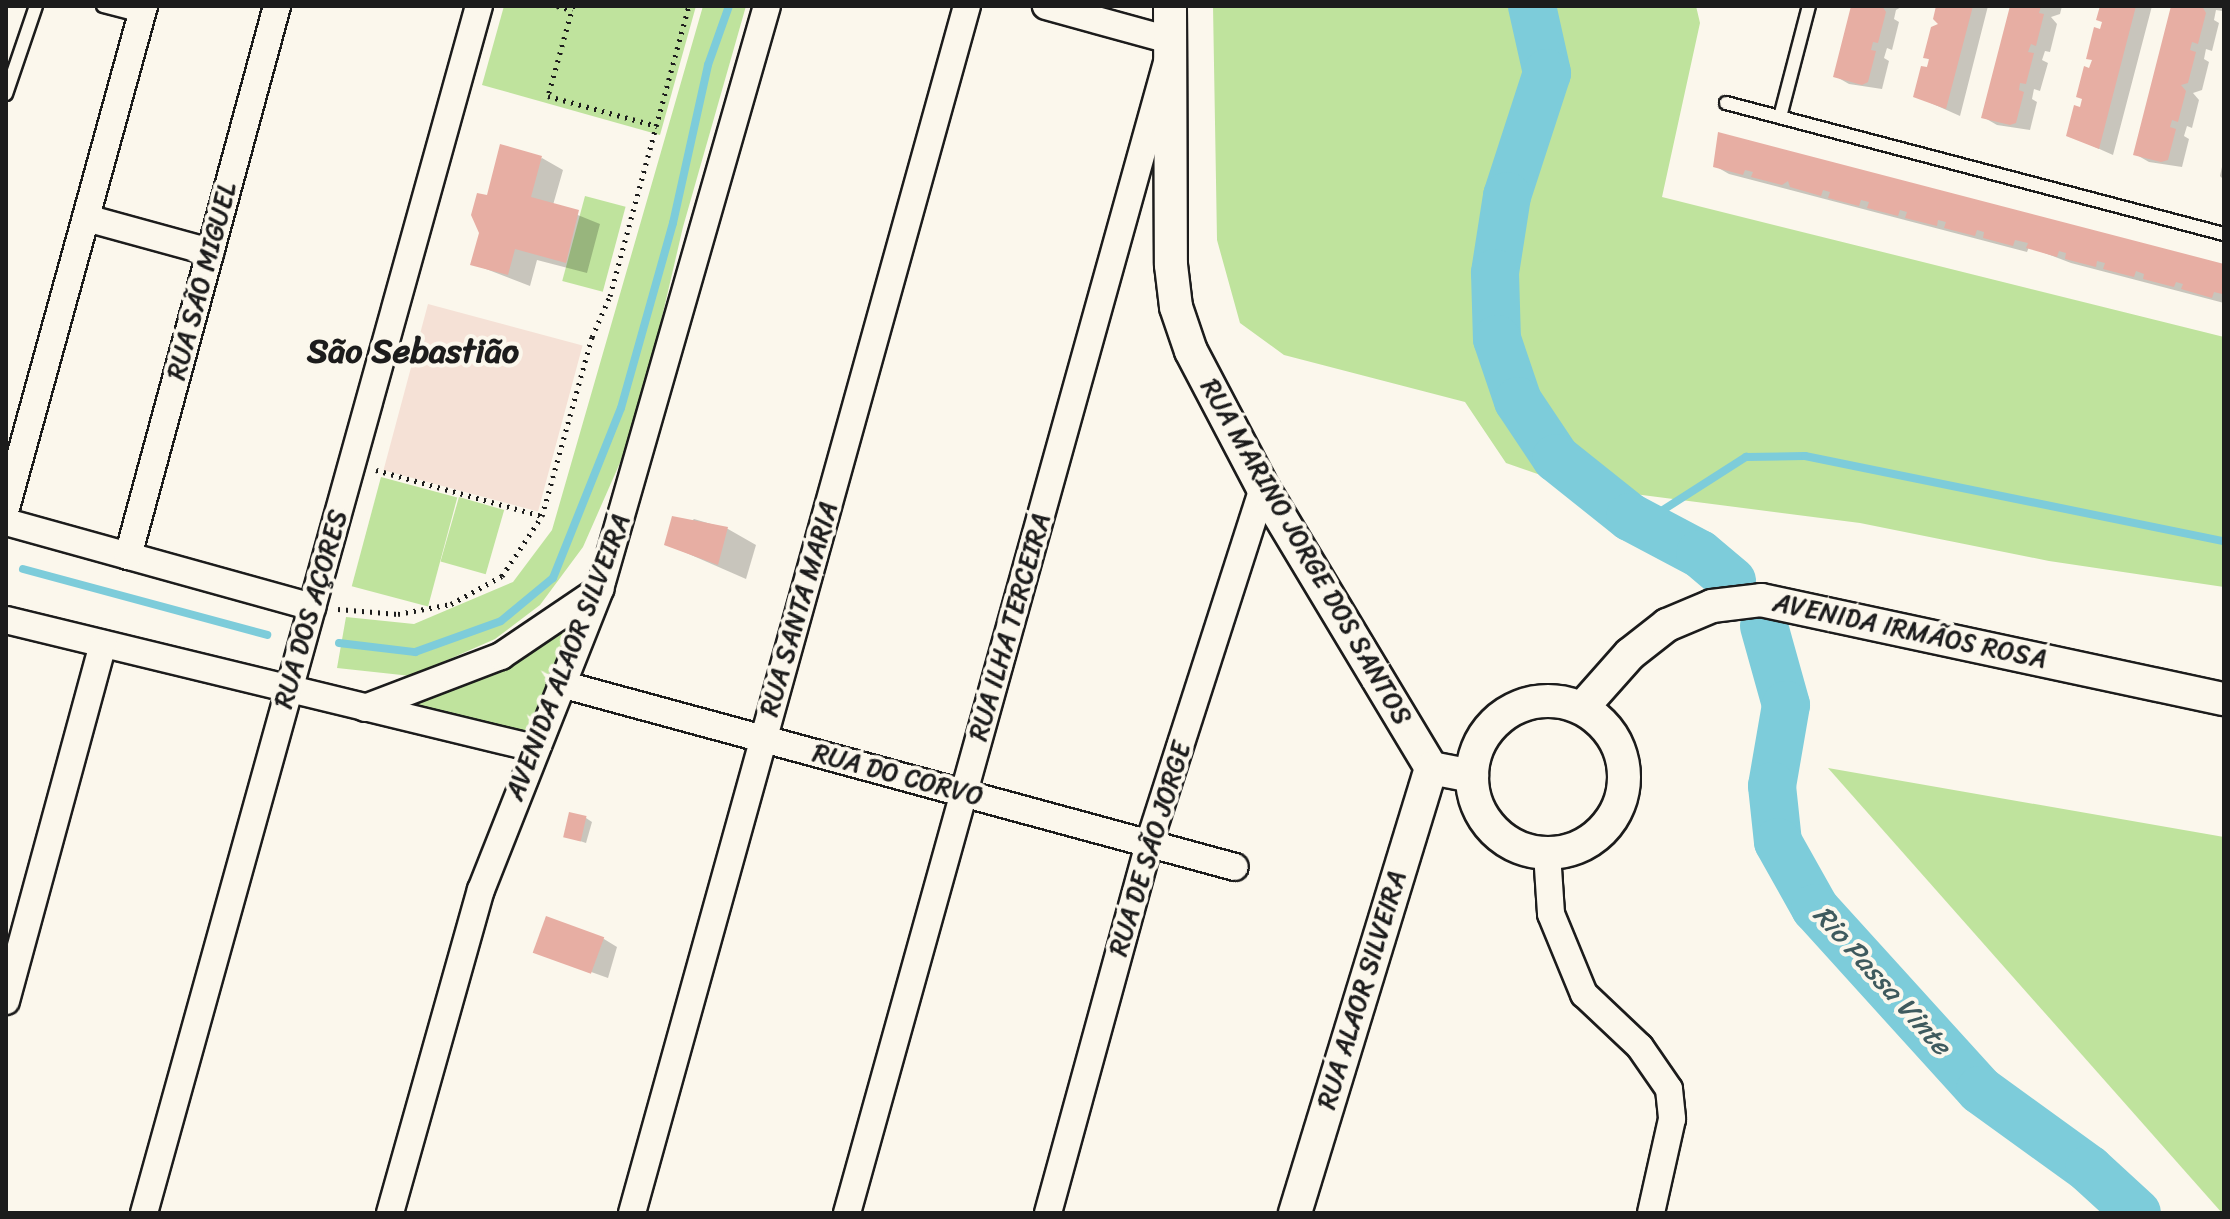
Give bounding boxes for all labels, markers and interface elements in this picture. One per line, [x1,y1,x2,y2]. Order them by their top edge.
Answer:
street label: RUA SÃO MIGUEL [161,179,243,383]
district label: São Sebastião [307,332,519,372]
street label: RUA MARINO JORGE DOS SANTOS [1194,373,1418,731]
street label: RUA SANTA MARIA [754,499,844,719]
street label: RUA DOS AÇORES [267,505,355,713]
street label: AVENIDA ALAOR SILVEIRA [498,508,638,806]
street label: RUA ILHA TERCEIRA [963,510,1057,744]
street label: AVENIDA IRMÃOS ROSA [1769,586,2051,676]
street label: RUA DO CORVO [809,737,987,813]
street label: RUA DE SÃO JORGE [1102,737,1198,961]
street label: RUA ALAOR SILVEIRA [1311,866,1413,1114]
water label: Rio Passa Vinte [1806,898,1958,1062]

